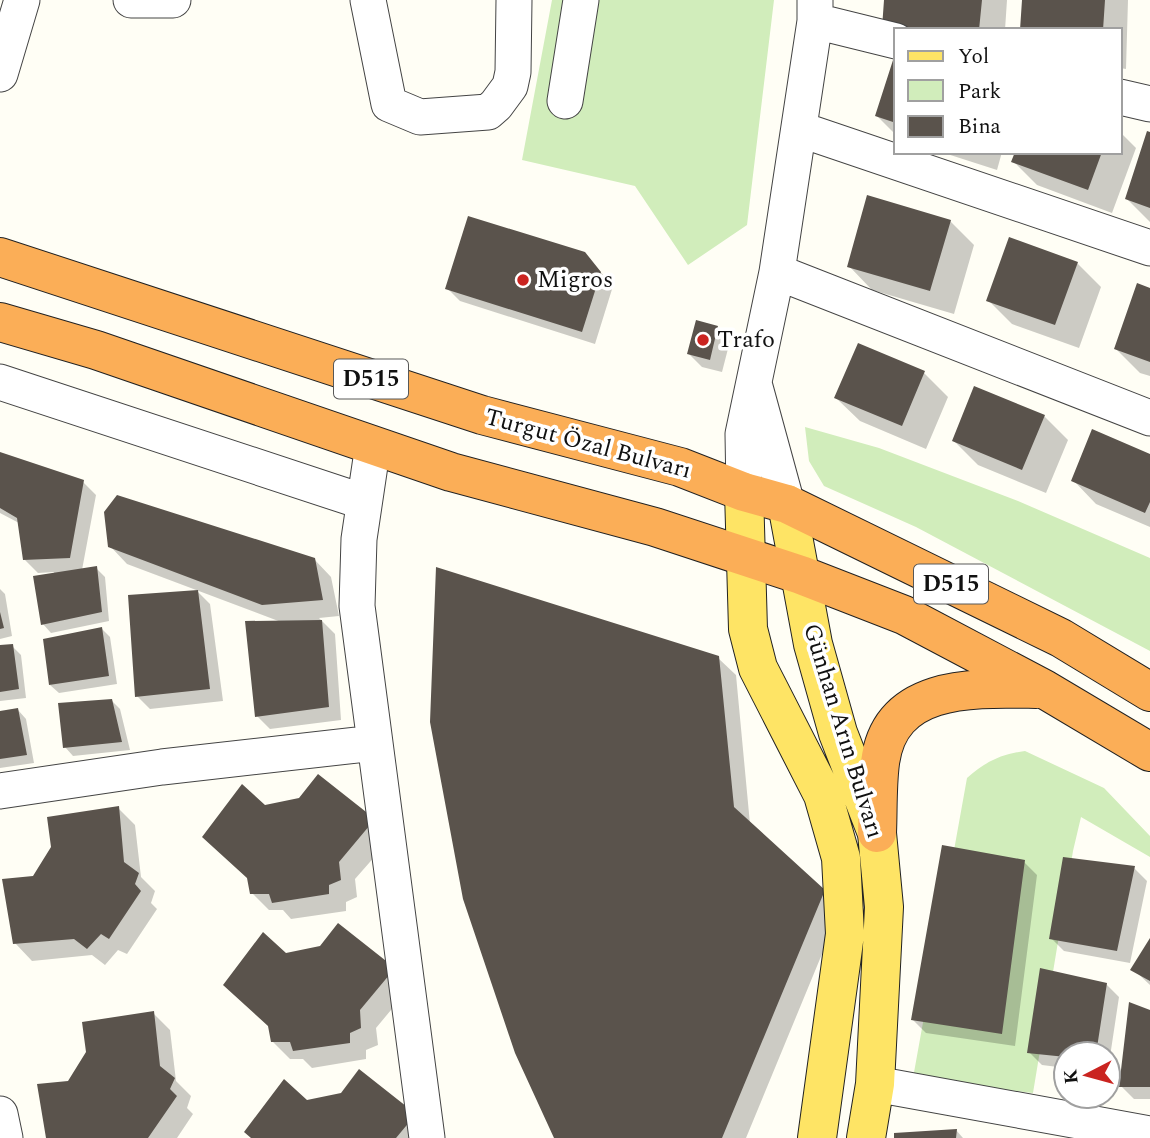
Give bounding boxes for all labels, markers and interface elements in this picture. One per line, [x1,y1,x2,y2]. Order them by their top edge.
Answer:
legend [894,28,1122,154]
text: Yol [958,41,989,73]
text: Park [958,76,1002,108]
text: Bina [958,111,1002,143]
place label: Migros [537,262,613,298]
marker: Migros [515,272,531,288]
place label: Trafo [717,322,775,358]
marker: Trafo [695,332,711,348]
road number: D515 [334,360,408,398]
street label: Turgut Özal Bulvarı [481,399,695,489]
road number: D515 [914,564,988,604]
street label: Günhan Arın Bulvarı [793,619,893,843]
north arrow [1052,1040,1122,1110]
text: K [1056,1068,1087,1085]

